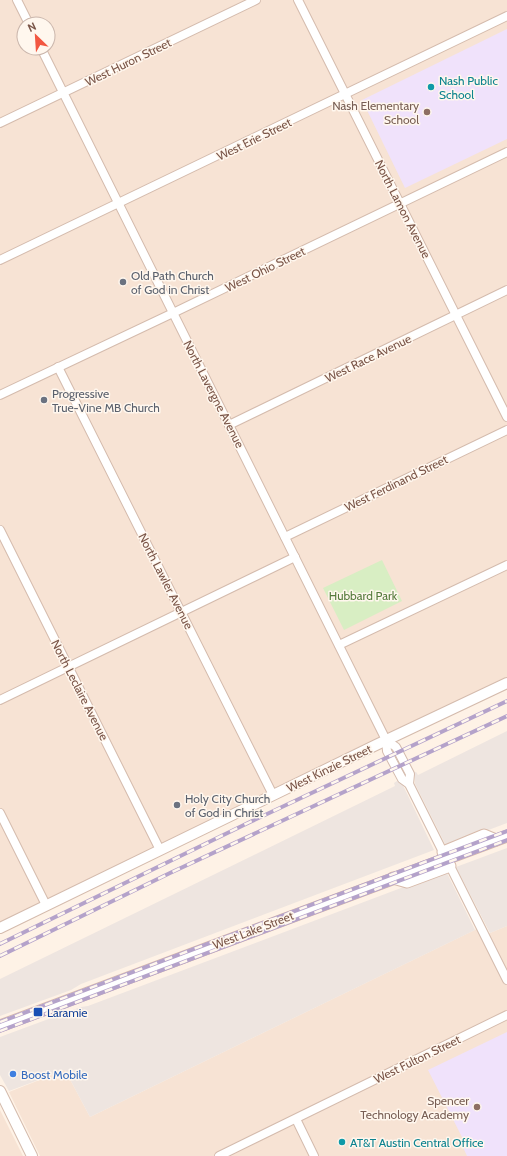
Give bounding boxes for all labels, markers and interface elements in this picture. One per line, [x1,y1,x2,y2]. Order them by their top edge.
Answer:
north arrow [16,16,56,56]
text: N [25,19,38,35]
street label: West Huron Street [83,35,173,89]
place label: Nash Public School [439,73,498,102]
marker: Nash Public School [426,82,436,92]
place label: Nash Elementary School [332,98,419,127]
marker: Nash Elementary School [422,107,432,117]
street label: West Erie Street [214,114,294,164]
street label: North Lamon Avenue [372,157,434,261]
street label: West Ohio Street [223,243,307,295]
place label: Old Path Church of God in Christ [131,268,214,297]
marker: Old Path Church of God in Christ [118,277,128,287]
street label: West Race Avenue [322,331,414,385]
street label: North Lavergne Avenue [180,338,248,450]
place label: Progressive True-Vine MB Church [52,386,160,415]
marker: Progressive True-Vine MB Church [39,395,49,405]
street label: West Ferdinand Street [342,452,450,514]
street label: North Lawler Avenue [135,531,197,631]
park label: Hubbard Park [329,588,398,603]
street label: North Leclaire Avenue [48,637,112,743]
street label: West Kinzie Street [284,741,374,795]
place label: Holy City Church of God in Christ [185,791,270,820]
marker: Holy City Church of God in Christ [172,800,182,810]
street label: West Lake Street [210,908,296,952]
place label: Laramie [47,1005,87,1020]
marker: Laramie [32,1006,44,1018]
street label: West Fulton Street [371,1032,463,1086]
place label: Boost Mobile [21,1067,87,1082]
marker: Boost Mobile [8,1069,18,1079]
place label: Spencer Technology Academy [360,1093,469,1122]
marker: Spencer Technology Academy [472,1102,482,1112]
place label: AT&T Austin Central Office [350,1135,483,1150]
marker: AT&T Austin Central Office [337,1137,347,1147]

